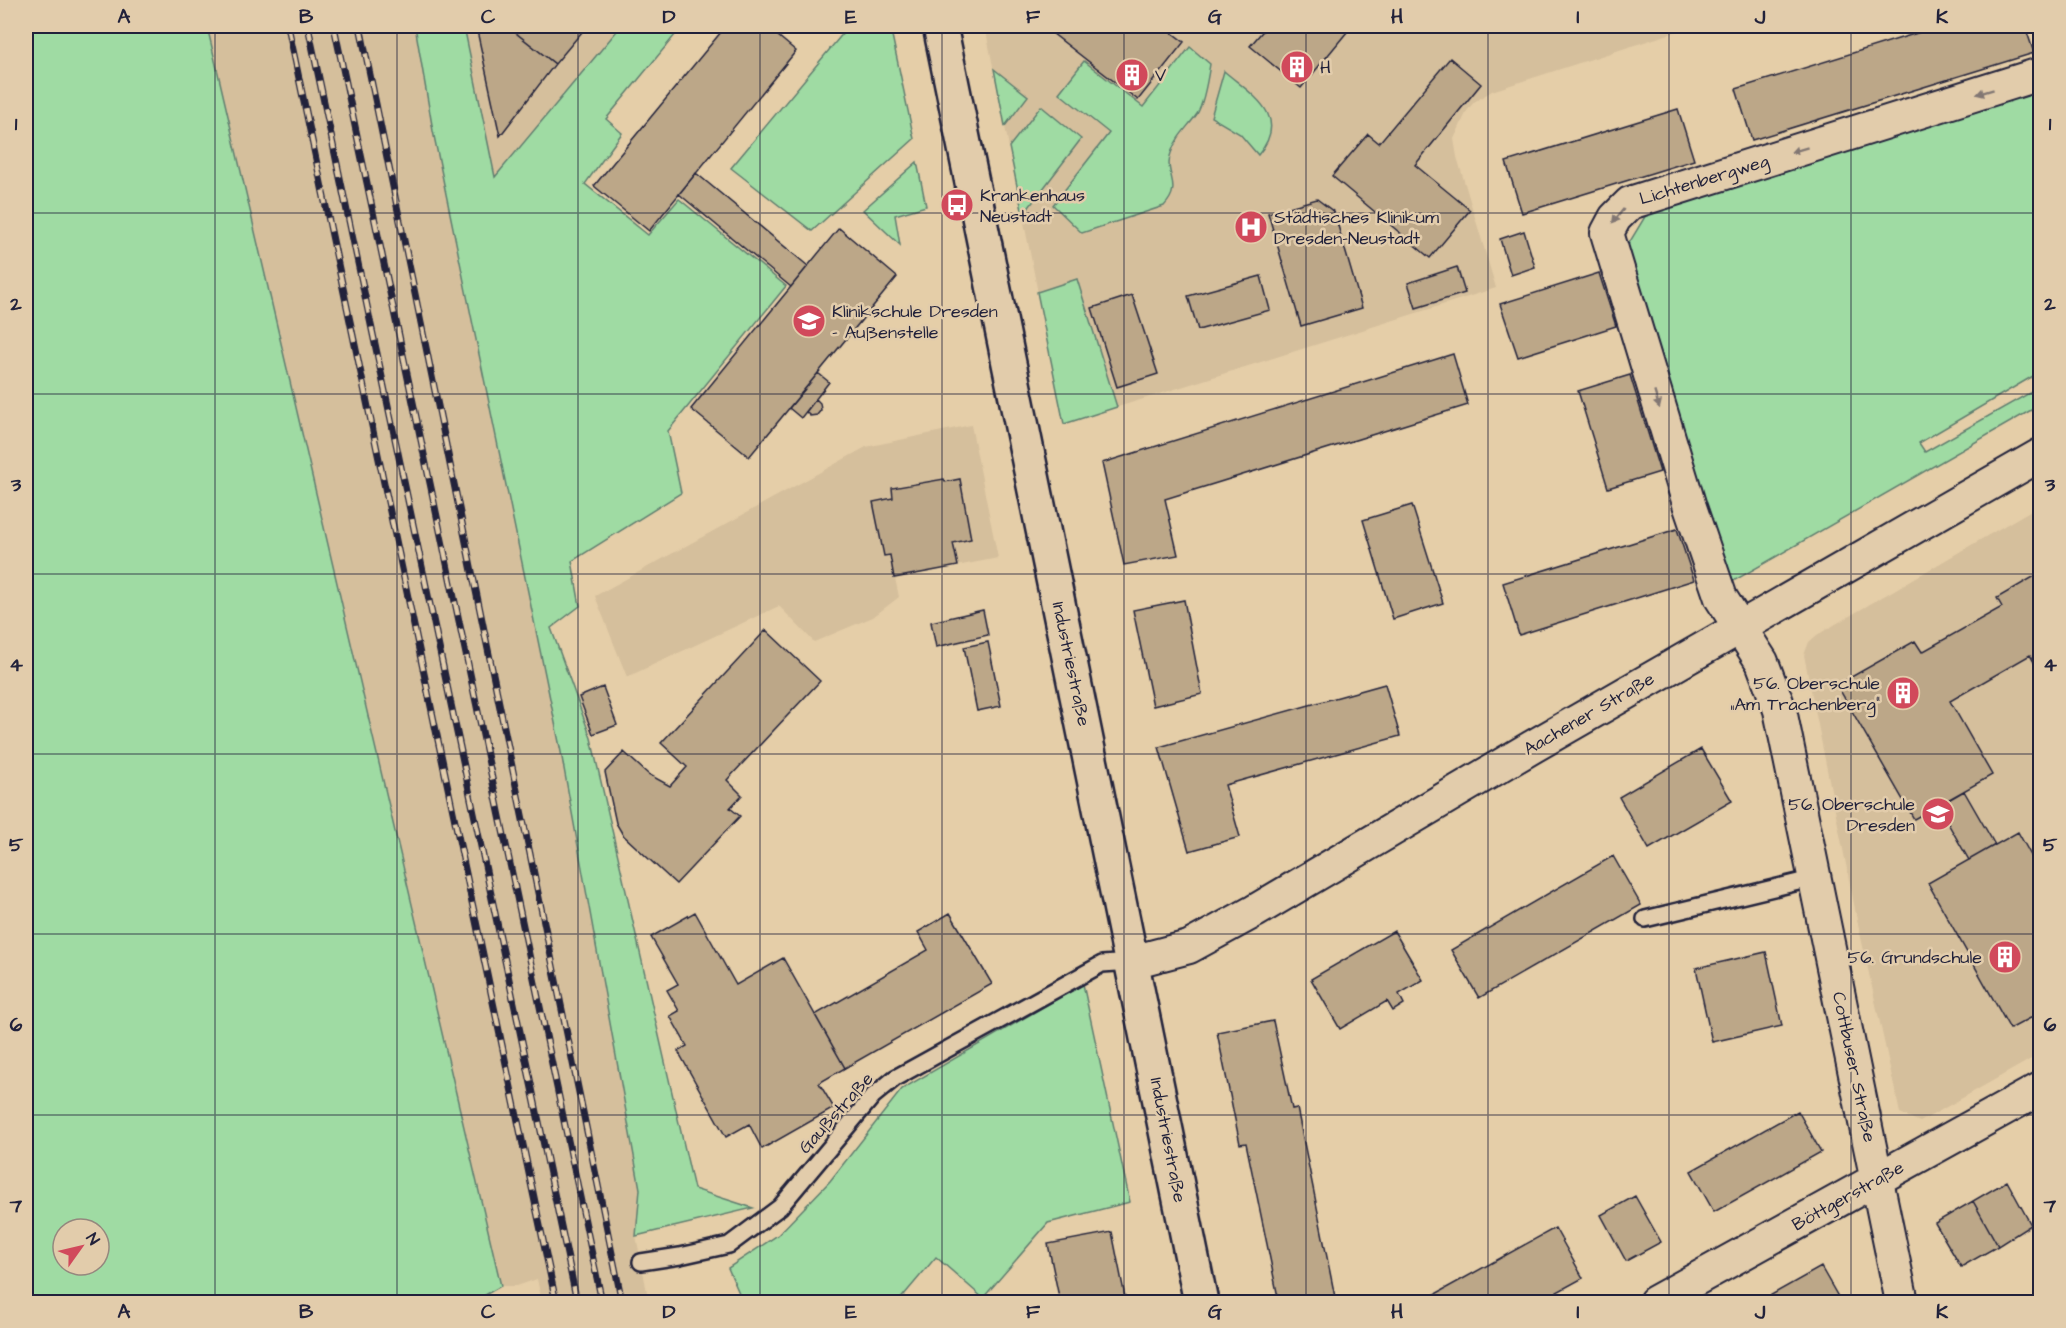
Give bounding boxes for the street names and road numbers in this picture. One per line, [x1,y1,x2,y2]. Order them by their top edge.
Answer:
street label: Lichtenbergweg [1636,148,1772,213]
street label: Industriestraße [1046,599,1096,729]
street label: Aachener Straße [1519,666,1659,762]
street label: Cottbuser Straße [1826,990,1882,1145]
street label: Gaußstraße [793,1067,879,1159]
street label: Industriestraße [1144,1075,1192,1205]
street label: Böttgerstraße [1788,1155,1909,1238]

